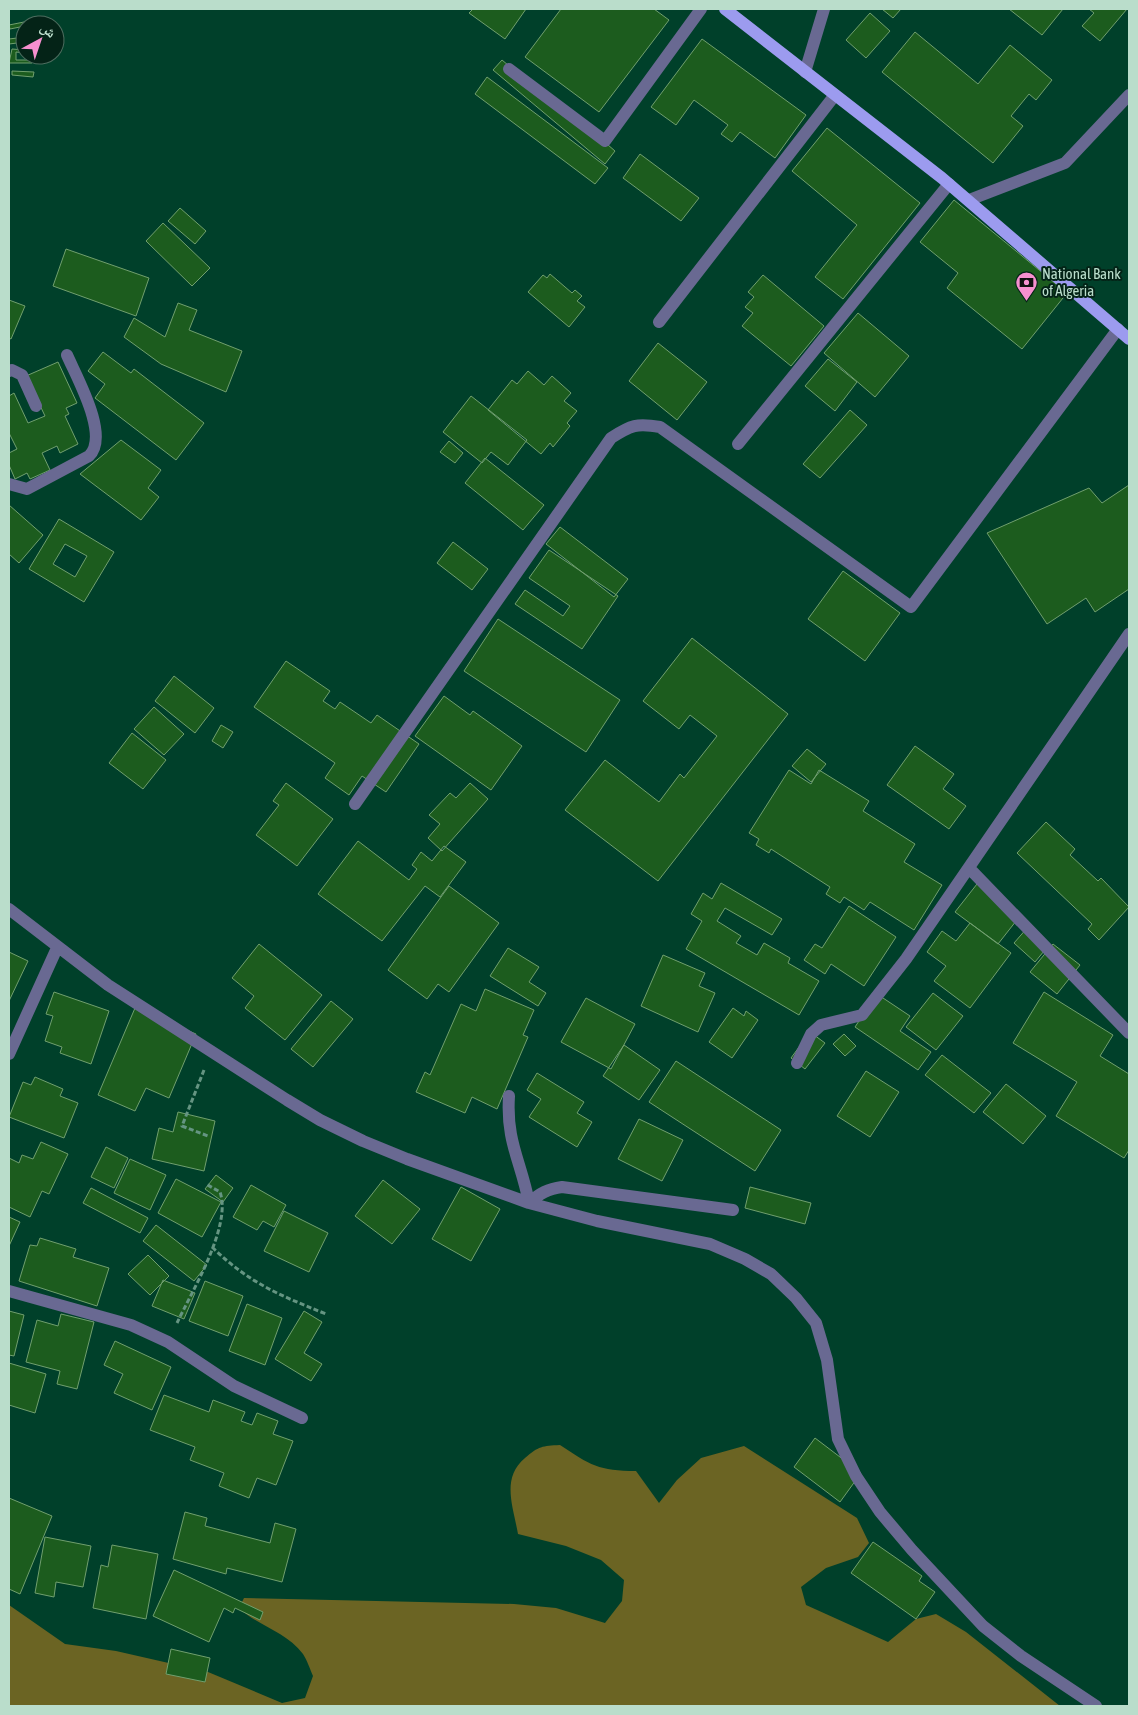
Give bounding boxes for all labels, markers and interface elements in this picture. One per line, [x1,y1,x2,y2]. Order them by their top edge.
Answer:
north arrow [15,15,65,65]
text: ش [37,19,59,42]
place label: National Bank of Algeria [1042,265,1121,299]
bank icon: National Bank of Algeria [1014,270,1038,301]

